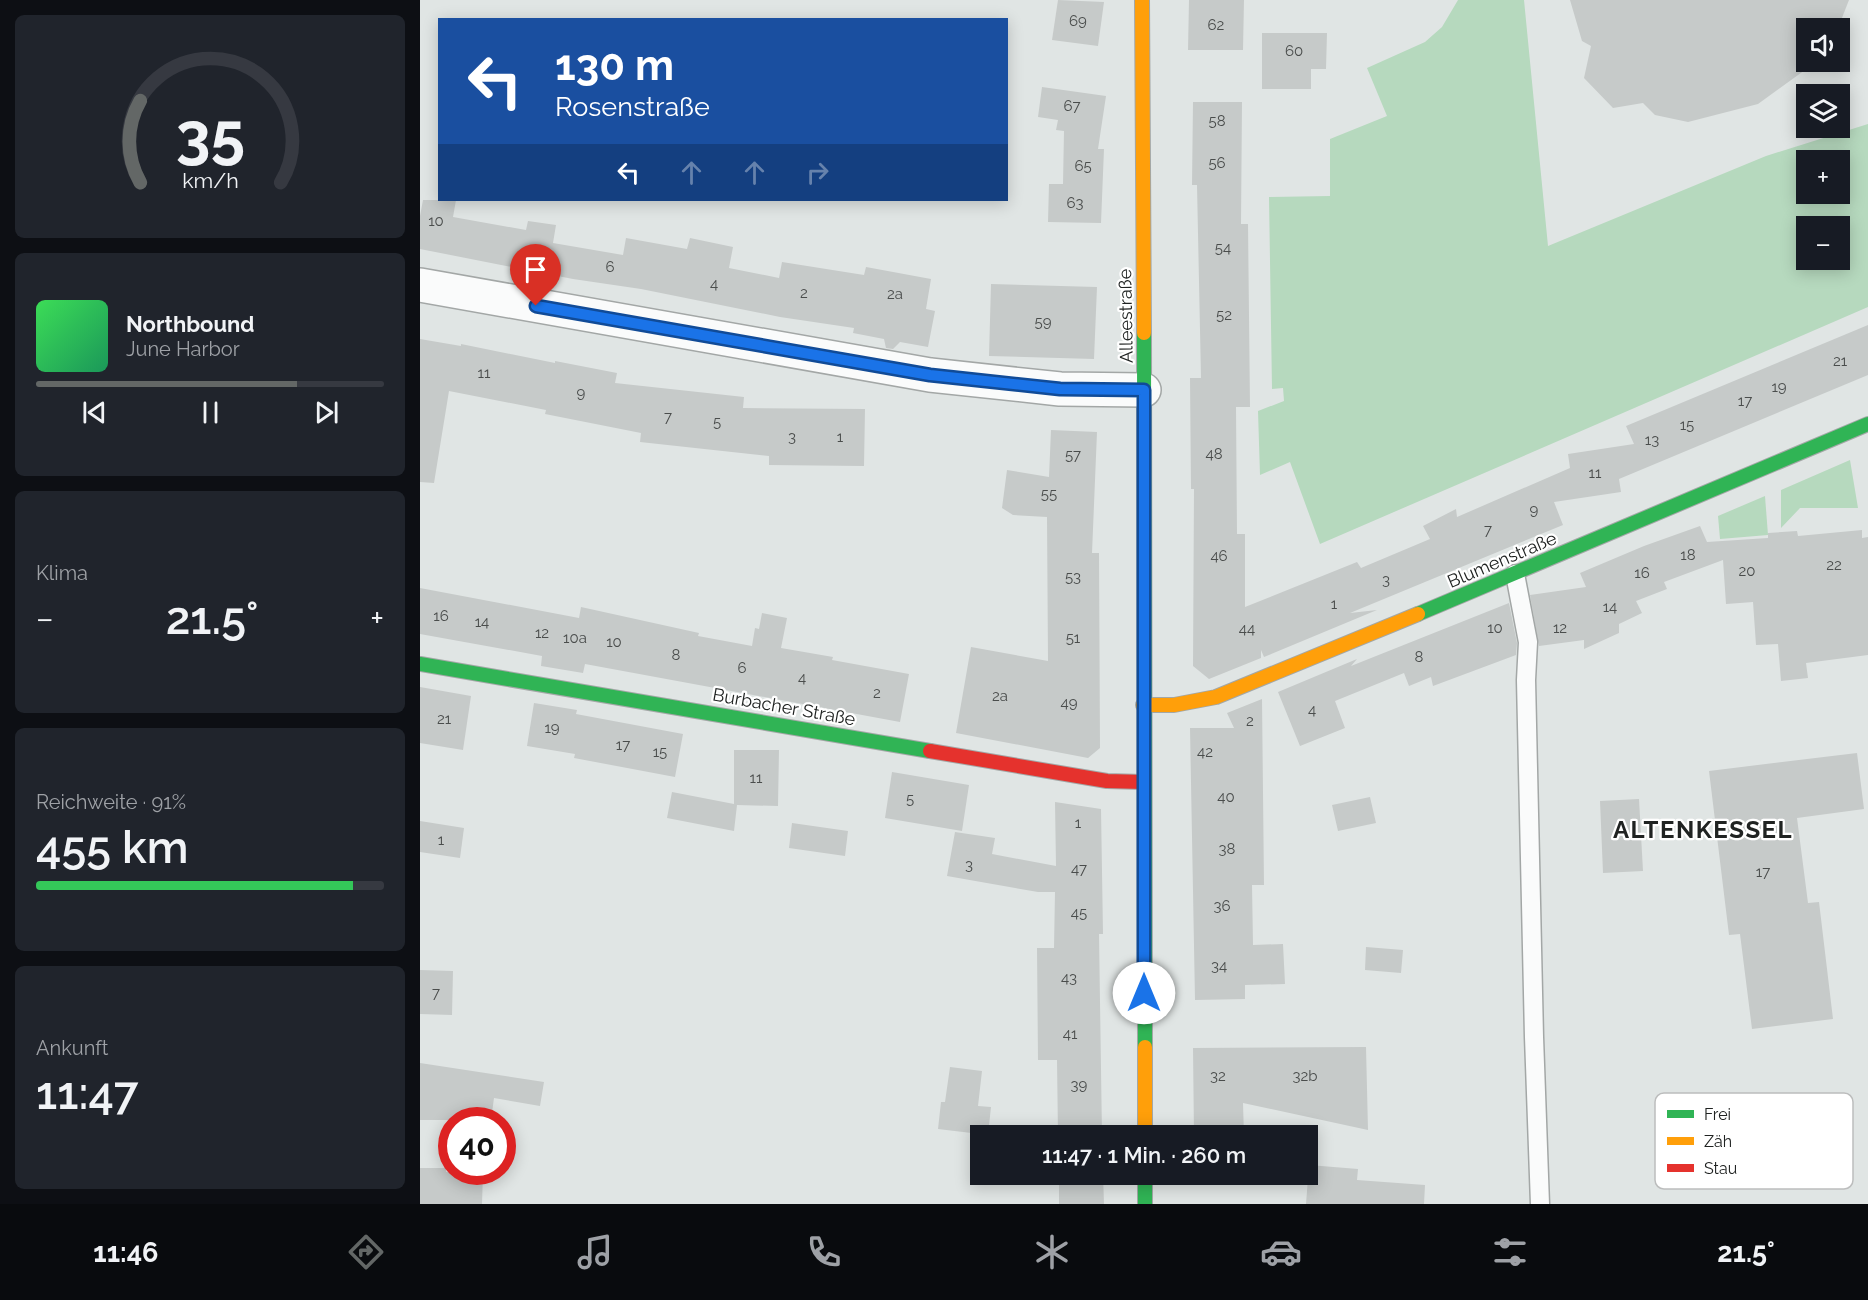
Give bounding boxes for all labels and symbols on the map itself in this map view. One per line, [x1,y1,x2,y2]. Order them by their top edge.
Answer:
house number: 69 [1069,12,1087,30]
house number: 62 [1208,16,1225,34]
house number: 60 [1285,42,1303,60]
house number: 67 [1063,97,1081,115]
house number: 58 [1208,112,1226,130]
house number: 56 [1208,154,1226,172]
house number: 65 [1074,157,1092,175]
house number: 63 [1066,194,1084,212]
house number: 10 [428,212,444,230]
house number: 54 [1215,239,1231,257]
pin [510,244,561,306]
house number: 6 [605,258,615,276]
street label: Alleestraße [1114,268,1137,363]
house number: 4 [710,275,718,293]
house number: 2 [800,284,808,302]
house number: 2a [887,285,903,303]
house number: 52 [1216,306,1232,324]
house number: 59 [1035,313,1052,331]
house number: 21 [1833,352,1848,370]
house number: 11 [478,364,491,382]
house number: 19 [1771,378,1787,396]
house number: 9 [577,384,586,402]
house number: 17 [1738,392,1752,410]
house number: 7 [664,408,672,426]
house number: 5 [713,413,721,431]
house number: 15 [1680,416,1694,434]
house number: 3 [788,428,796,446]
house number: 1 [837,428,844,446]
house number: 13 [1645,431,1659,449]
house number: 48 [1205,445,1223,463]
house number: 57 [1065,446,1081,464]
house number: 11 [1589,464,1602,482]
house number: 55 [1041,485,1057,503]
house number: 9 [1530,501,1539,519]
house number: 7 [1484,521,1492,539]
street label: Blumenstraße [1444,527,1560,592]
house number: 18 [1680,546,1696,564]
house number: 46 [1210,547,1228,565]
house number: 22 [1826,556,1842,574]
house number: 20 [1739,562,1756,580]
house number: 16 [1634,564,1650,582]
house number: 53 [1065,568,1081,586]
house number: 3 [1382,571,1390,589]
house number: 1 [1331,595,1338,613]
house number: 14 [1603,598,1617,616]
house number: 16 [433,607,449,625]
house number: 14 [475,613,489,631]
house number: 10 [1487,619,1503,637]
house number: 12 [1553,619,1567,637]
house number: 44 [1239,620,1255,638]
house number: 12 [535,624,549,642]
house number: 10a [563,629,587,647]
house number: 51 [1066,629,1081,647]
house number: 10 [606,633,622,651]
house number: 8 [672,646,681,664]
house number: 8 [1415,648,1424,666]
house number: 6 [737,659,747,677]
house number: 4 [798,669,806,687]
street label: Burbacher Straße [711,684,858,729]
house number: 2 [873,684,881,702]
house number: 2a [992,687,1008,705]
house number: 49 [1061,694,1078,712]
house number: 4 [1308,701,1316,719]
house number: 21 [437,710,452,728]
house number: 2 [1246,712,1254,730]
house number: 19 [544,719,560,737]
house number: 17 [616,736,630,754]
house number: 15 [653,743,667,761]
house number: 42 [1197,743,1213,761]
house number: 11 [750,769,763,787]
house number: 40 [1217,788,1235,806]
house number: 5 [906,790,914,808]
house number: 1 [1075,814,1082,832]
district label: ALTENKESSEL [1613,815,1793,844]
house number: 1 [438,831,445,849]
house number: 38 [1219,840,1236,858]
house number: 3 [965,856,973,874]
house number: 47 [1071,860,1087,878]
house number: 17 [1756,863,1770,881]
house number: 36 [1213,897,1231,915]
house number: 45 [1071,904,1087,922]
house number: 34 [1211,957,1227,975]
position arrow [1112,961,1176,1025]
house number: 43 [1061,969,1077,987]
house number: 7 [432,984,440,1002]
house number: 41 [1063,1025,1078,1043]
house number: 32 [1210,1067,1226,1085]
house number: 32b [1292,1067,1318,1085]
house number: 39 [1071,1076,1088,1094]
legend [1655,1093,1853,1189]
text: Frei [1704,1105,1731,1124]
speed limit sign: 40 [438,1107,516,1185]
text: Zäh [1704,1132,1732,1151]
text: Stau [1704,1159,1737,1178]

